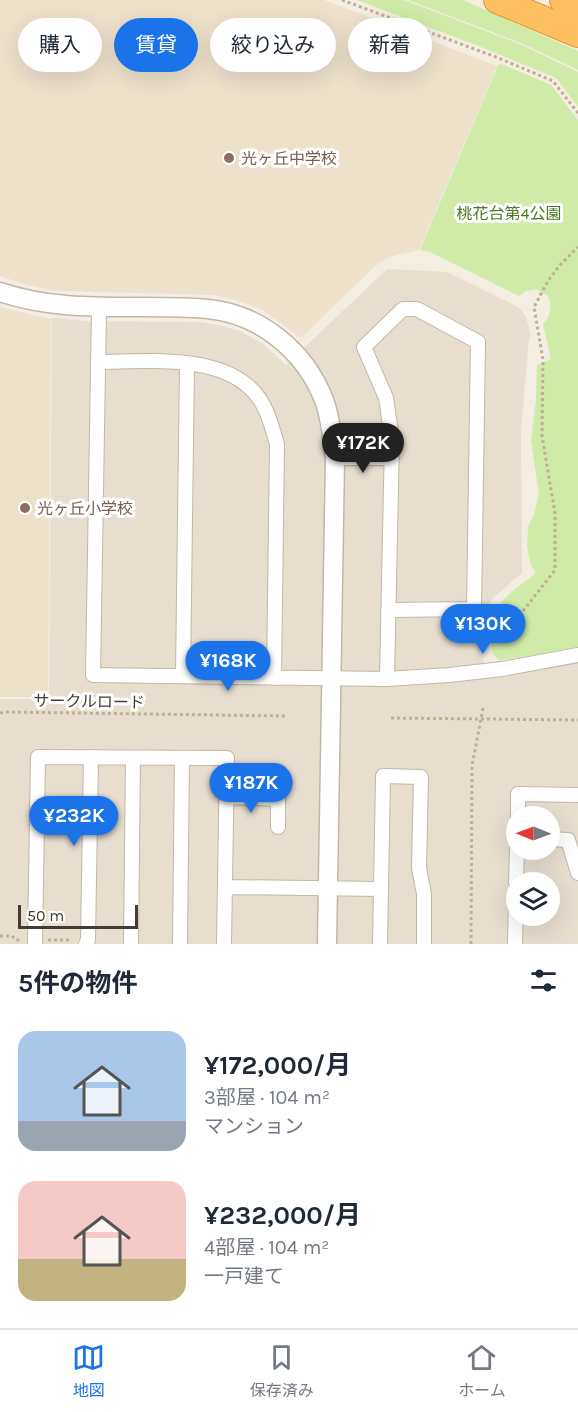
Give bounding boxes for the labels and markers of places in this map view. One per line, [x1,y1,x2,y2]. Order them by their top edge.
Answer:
place label: 光ヶ丘中学校 [241,149,337,168]
marker: 光ヶ丘中学校 [222,151,236,165]
pin: ¥172K [321,423,405,474]
place label: 光ヶ丘小学校 [37,499,133,518]
marker: 光ヶ丘小学校 [18,501,32,515]
pin: ¥130K [441,604,525,655]
pin: ¥168K [186,641,270,692]
pin: ¥187K [209,763,293,814]
pin: ¥232K [32,796,116,847]

